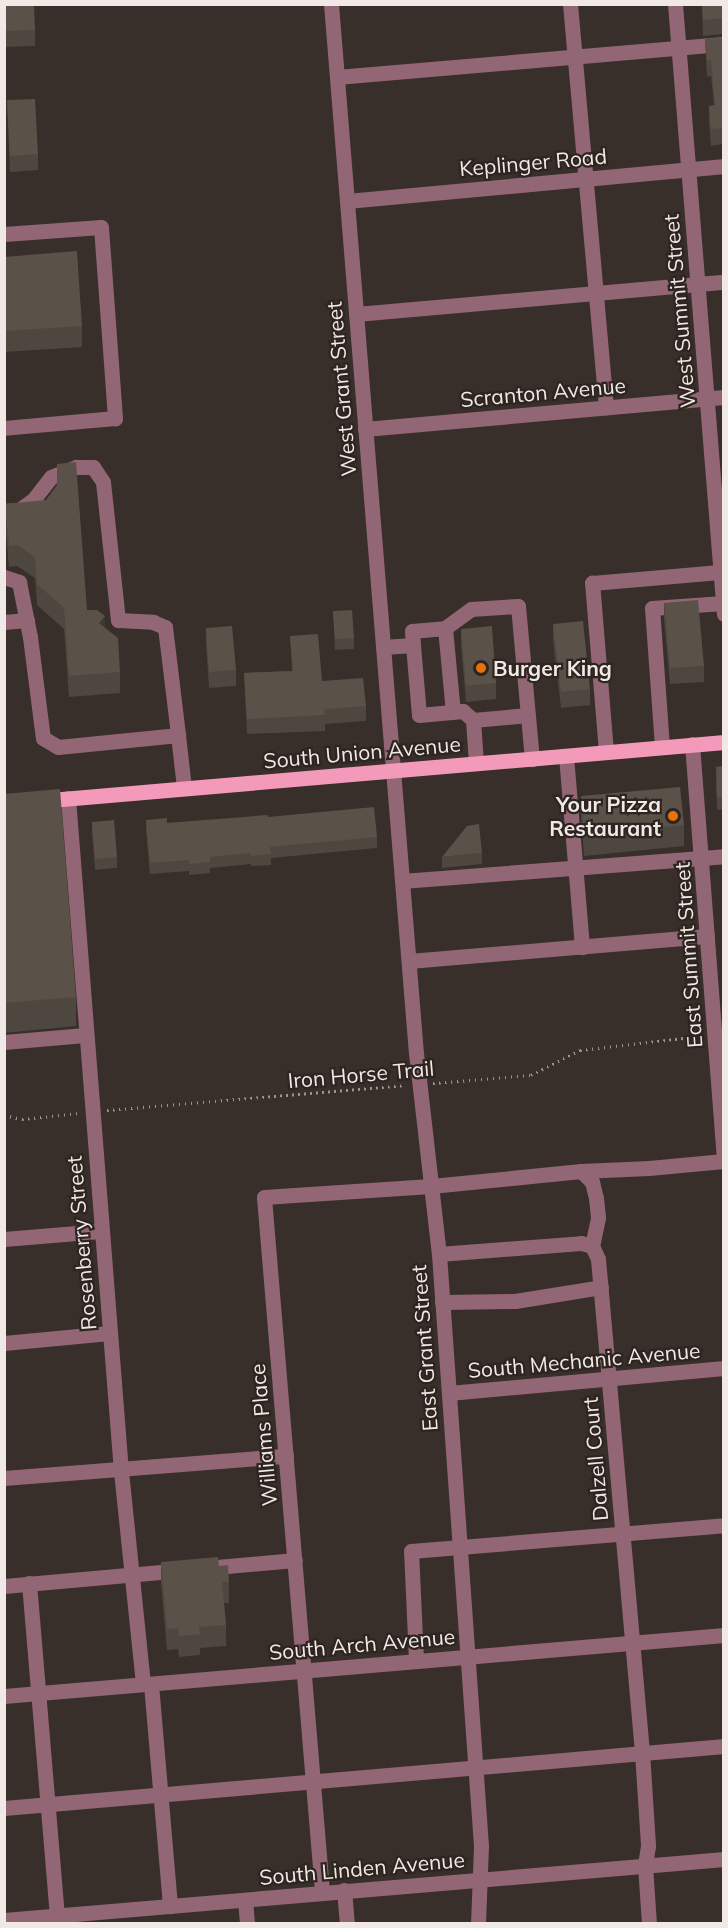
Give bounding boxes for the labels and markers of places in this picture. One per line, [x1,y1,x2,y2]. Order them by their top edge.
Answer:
place label: Burger King [493,655,612,681]
marker: Burger King [474,661,488,675]
place label: Your Pizza Restaurant [549,791,661,841]
marker: Your Pizza Restaurant [666,809,680,823]

